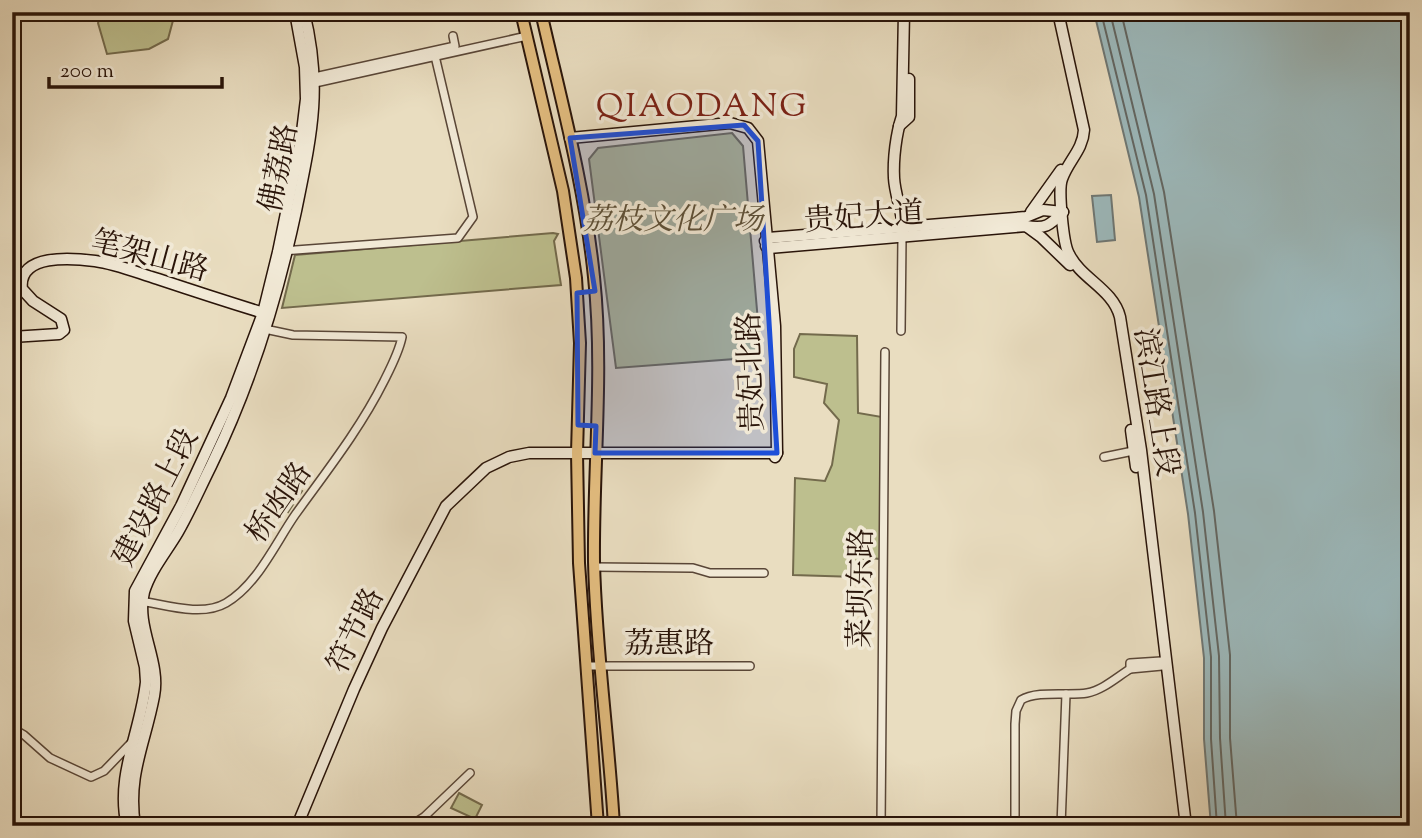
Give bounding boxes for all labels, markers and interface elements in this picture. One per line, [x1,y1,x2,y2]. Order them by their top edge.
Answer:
scale bar [49,46,222,90]
text: 200 m [60,57,114,87]
district label: QIAODANG [596,84,808,132]
street label: 佛荔路 [251,120,310,217]
street label: 贵妃大道 [803,193,926,244]
park label: 荔枝文化广场 [583,200,766,243]
street label: 笔架山路 [86,221,213,294]
street label: 贵妃北路 [729,311,776,433]
street label: 滨江路上段 [1122,325,1187,480]
street label: 建设路上段 [104,422,210,575]
street label: 桥凼路 [237,454,323,553]
street label: 菜坝东路 [840,528,885,648]
street label: 符节路 [318,581,396,681]
street label: 荔惠路 [624,624,714,667]

